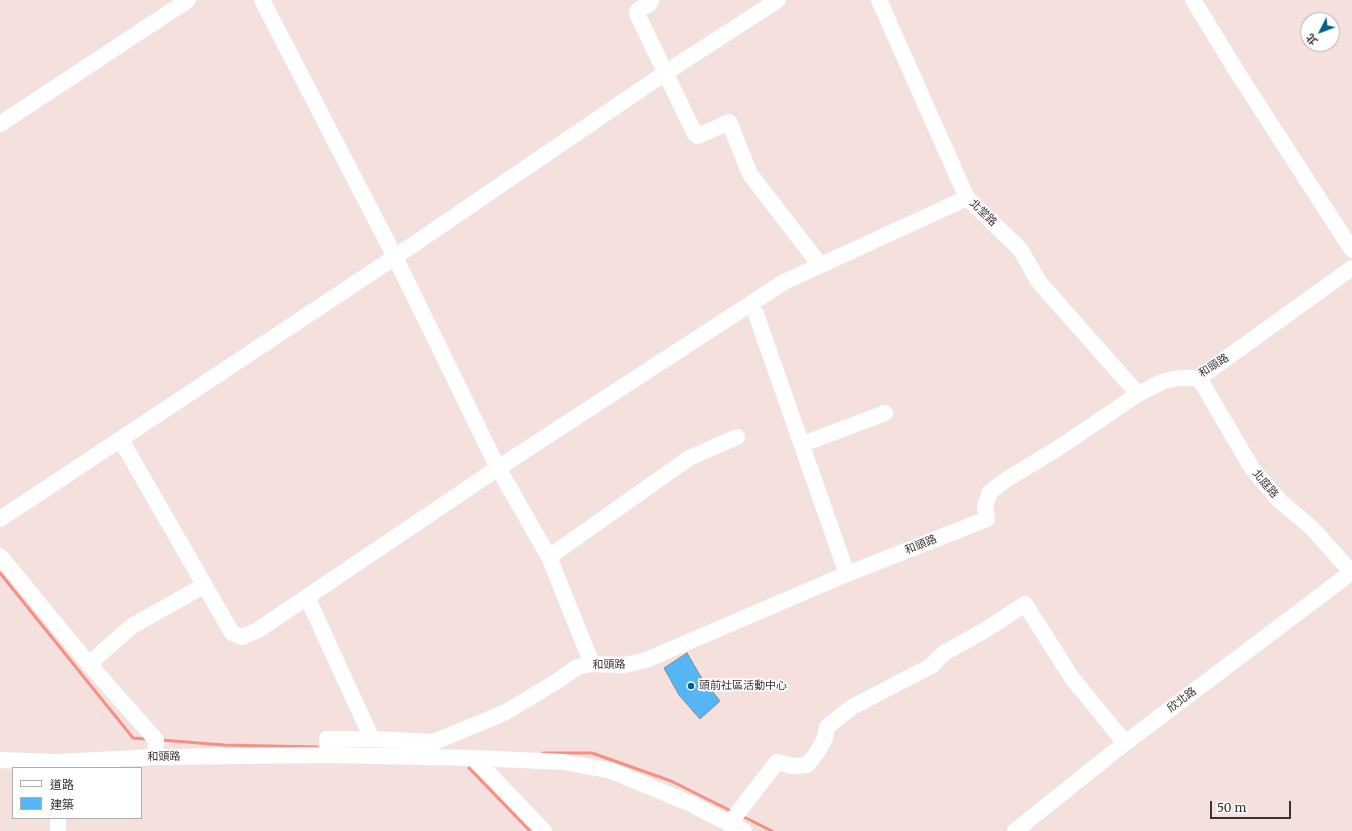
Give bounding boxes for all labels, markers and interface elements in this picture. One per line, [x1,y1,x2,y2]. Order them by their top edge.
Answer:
north arrow [1300,12,1340,52]
text: 北 [1303,31,1321,48]
street label: 北堂路 [967,197,999,229]
street label: 和頭路 [1197,351,1231,381]
street label: 北庭路 [1249,467,1281,501]
street label: 和頭路 [903,533,939,557]
street label: 和頭路 [592,658,626,672]
place label: 頭前社區活動中心 [699,679,787,693]
marker: 頭前社區活動中心 [686,681,696,691]
street label: 欣北路 [1165,685,1199,715]
street label: 和頭路 [147,750,181,764]
legend [12,767,142,819]
text: 道路 [50,777,74,792]
scale bar [1212,793,1293,819]
text: 建築 [50,797,74,812]
text: 50 m [1217,800,1246,815]

